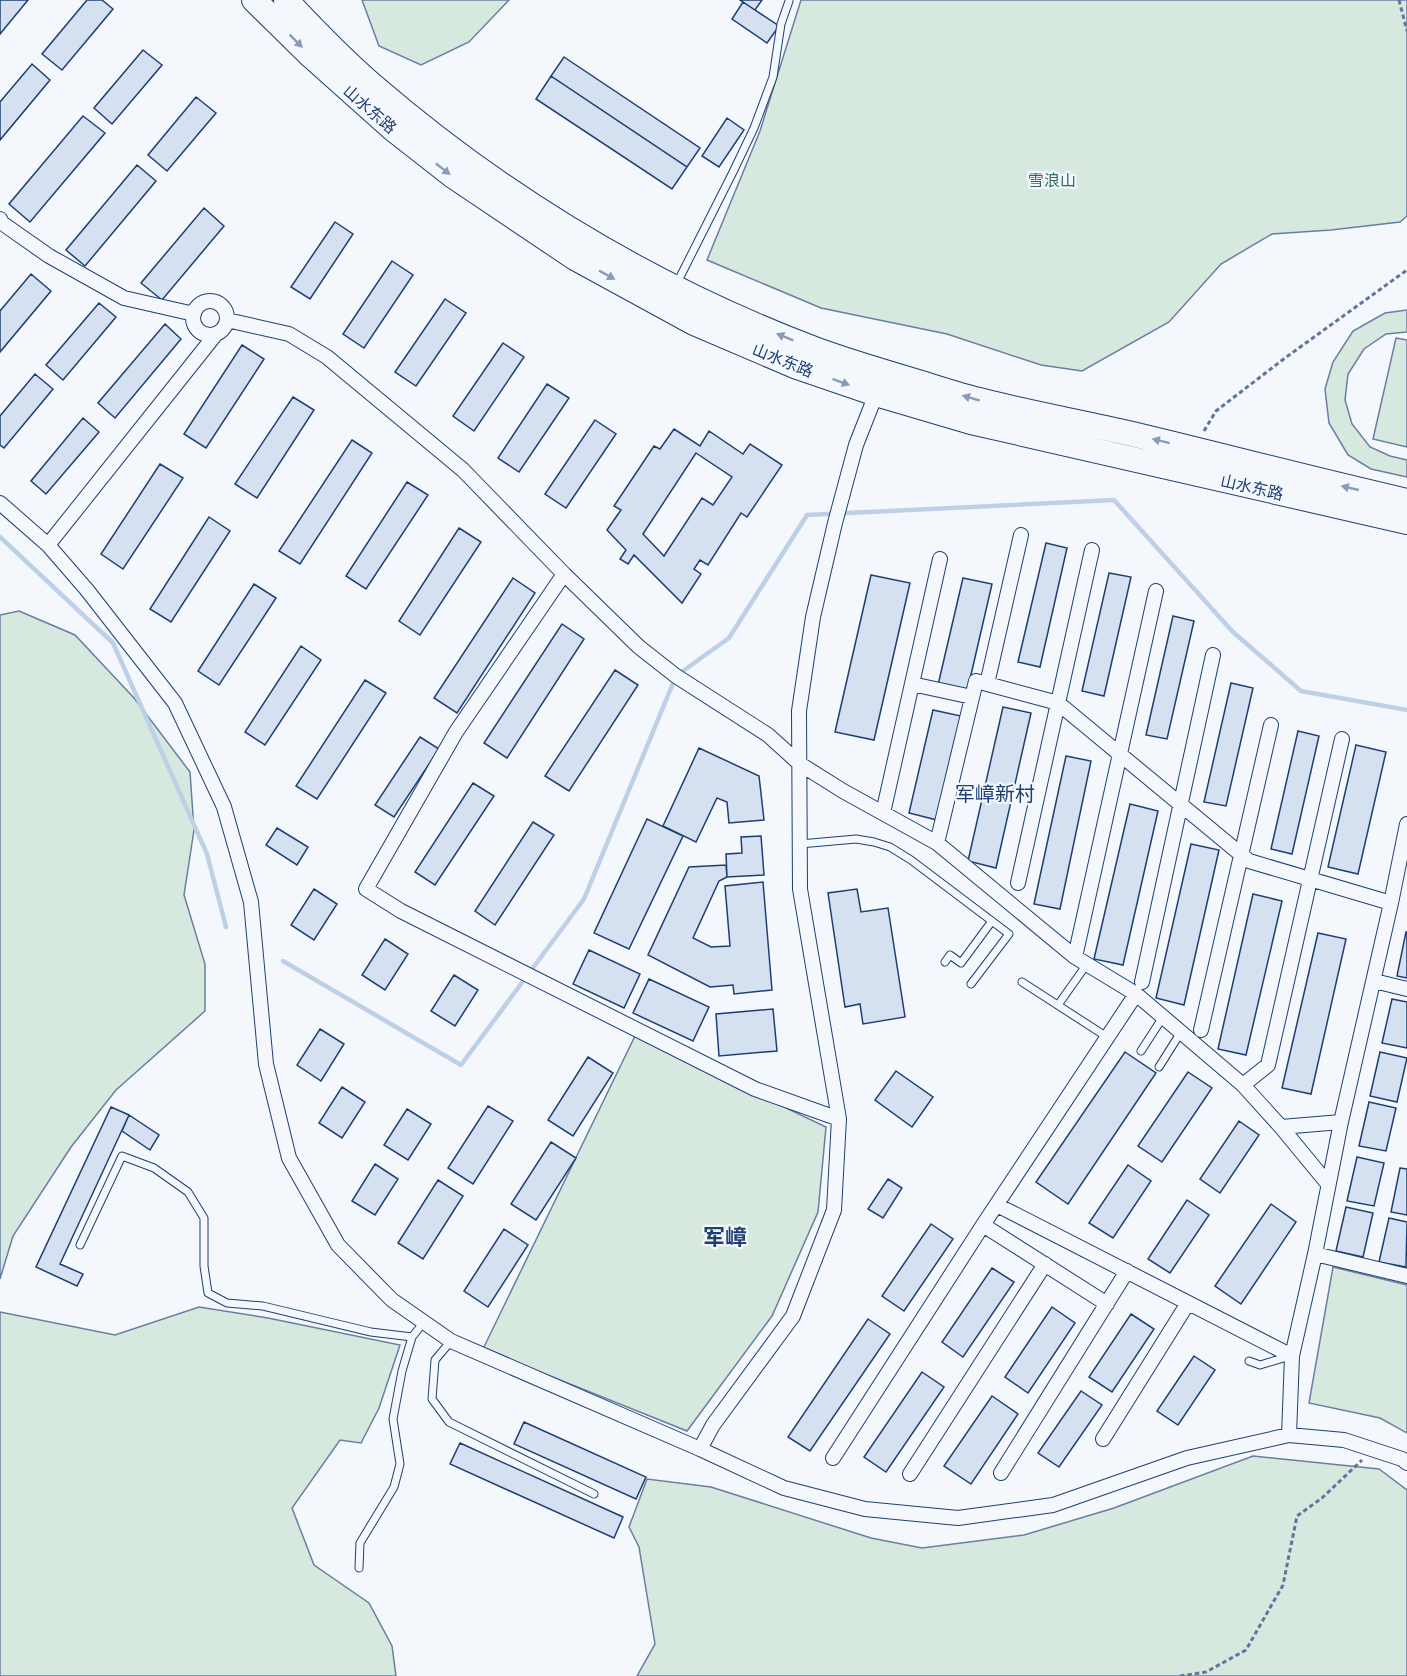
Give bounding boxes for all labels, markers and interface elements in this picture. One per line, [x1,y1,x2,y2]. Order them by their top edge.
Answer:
one-way arrow [288,34,302,48]
street label: 山水东路 [339,80,401,138]
one-way arrow [436,162,451,174]
park label: 雪浪山 [1028,170,1076,190]
one-way arrow [598,270,615,280]
one-way arrow [776,332,794,342]
street label: 山水东路 [750,339,816,381]
one-way arrow [832,377,850,387]
one-way arrow [962,393,980,402]
one-way arrow [1151,436,1170,446]
street label: 山水东路 [1219,470,1285,504]
one-way arrow [1341,482,1359,492]
district label: 军嶂新村 [955,781,1035,806]
district label: 军嶂 [703,1223,747,1251]

